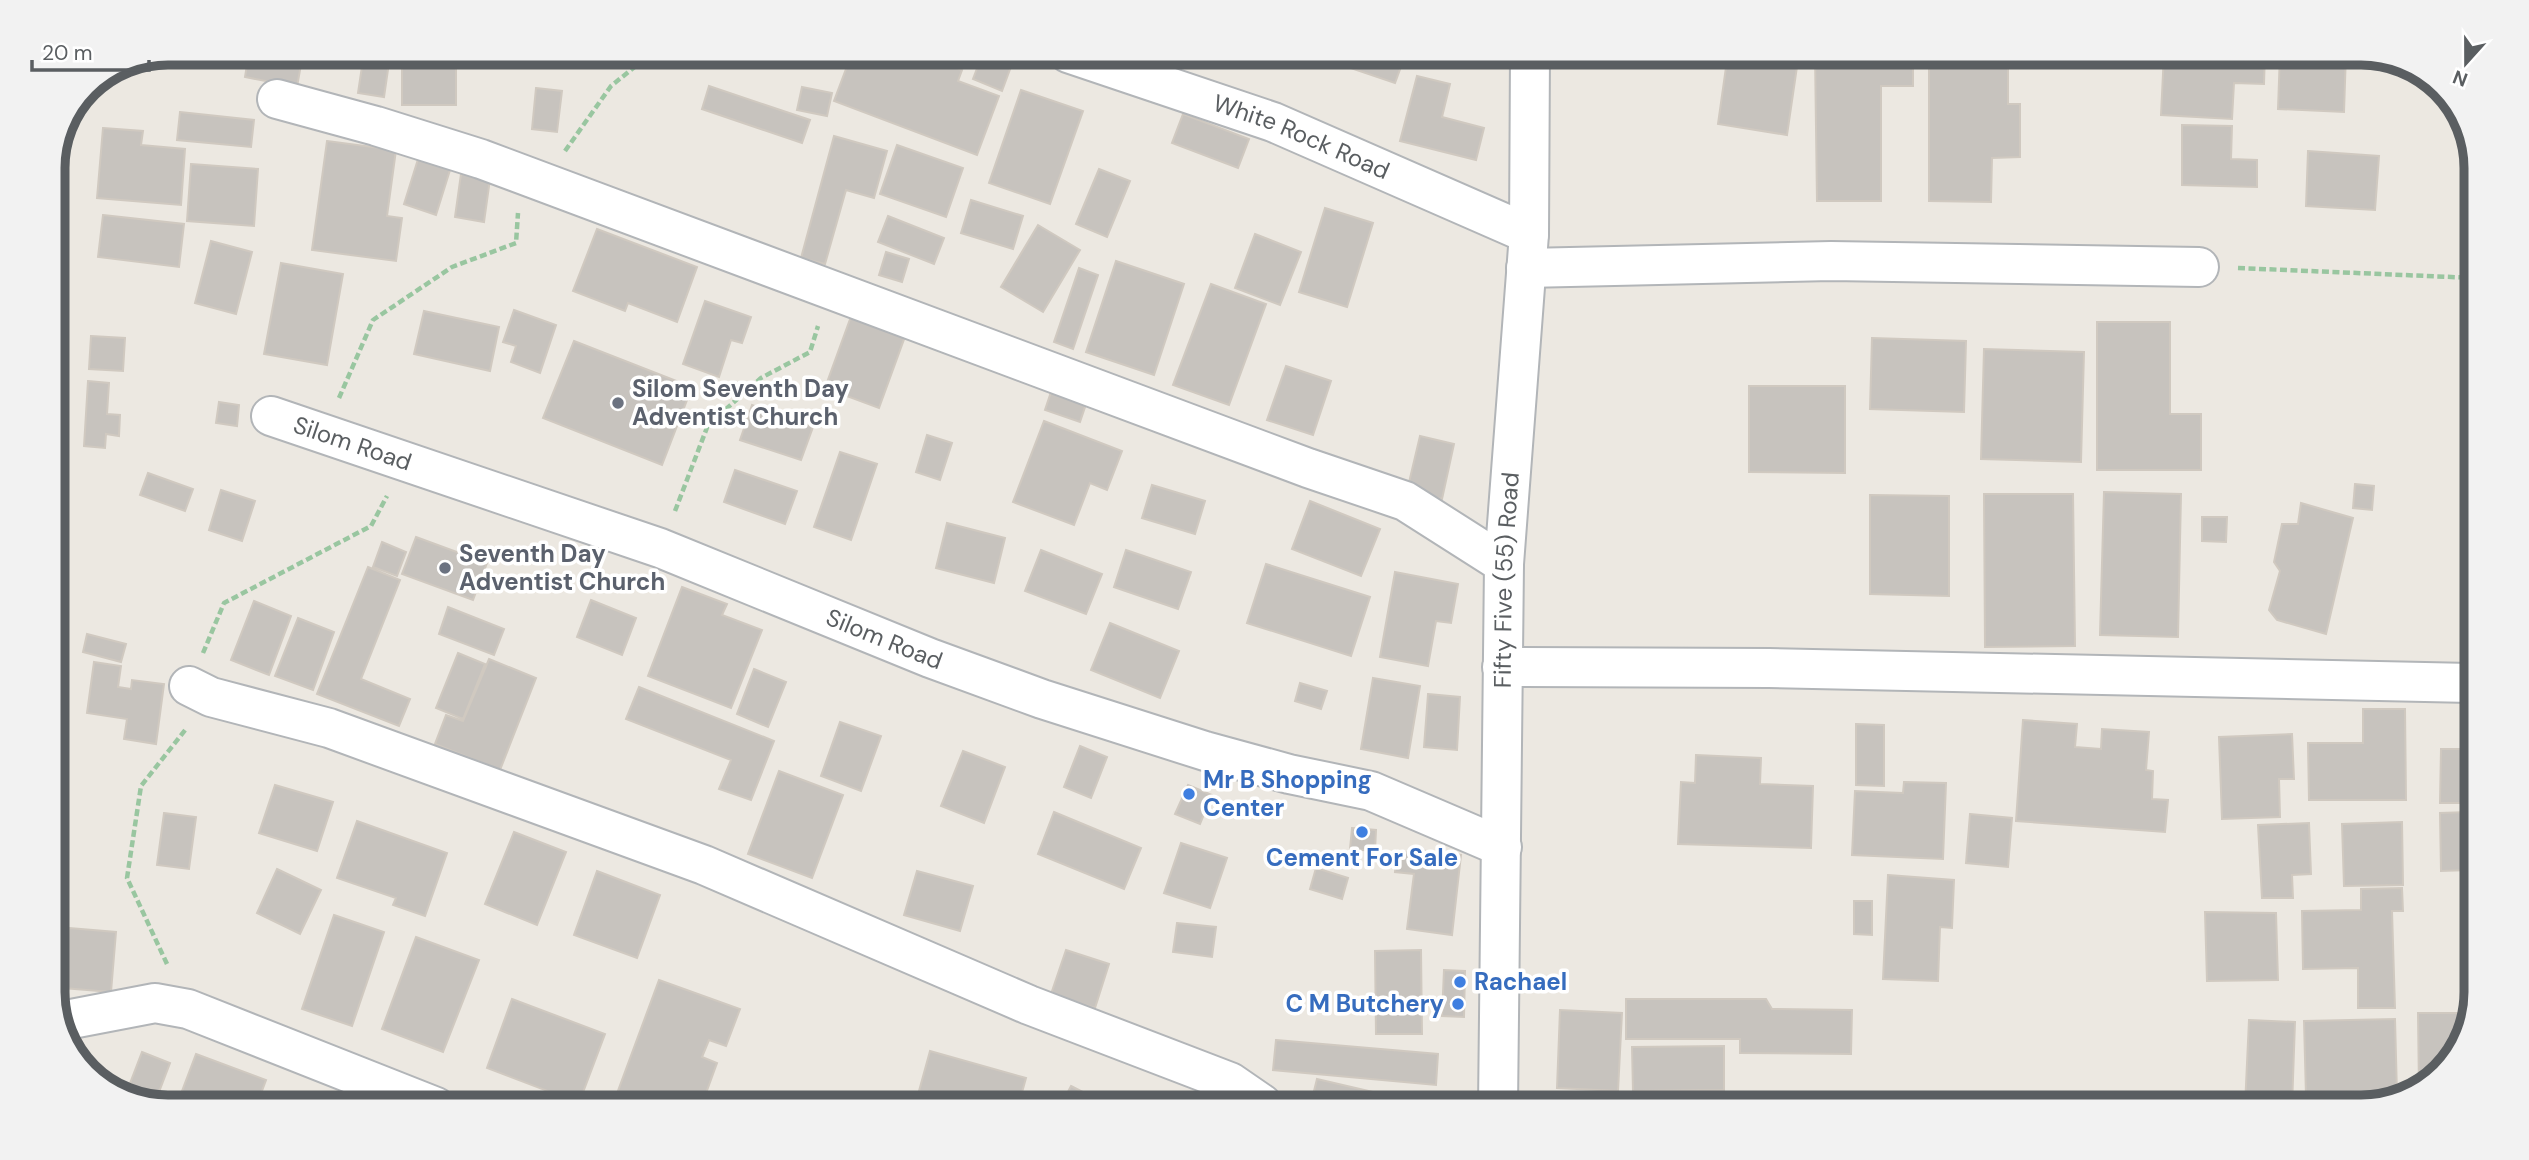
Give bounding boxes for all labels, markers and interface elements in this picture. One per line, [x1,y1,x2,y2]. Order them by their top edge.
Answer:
scale bar [32,28,149,72]
north arrow [2431,28,2501,98]
text: 20 m [42,39,93,67]
text: N [2449,64,2471,93]
street label: White Rock Road [1209,87,1395,186]
place label: Silom Seventh Day Adventist Church [632,373,850,432]
marker: Silom Seventh Day Adventist Church [610,395,626,411]
street label: Silom Road [289,409,416,478]
street label: Fifty Five (55) Road [1487,471,1526,688]
place label: Seventh Day Adventist Church [459,538,665,597]
marker: Seventh Day Adventist Church [437,560,453,576]
street label: Silom Road [822,601,947,676]
place label: Mr B Shopping Center [1203,764,1372,823]
marker: Mr B Shopping Center [1181,786,1197,802]
marker: Cement For Sale [1354,824,1370,840]
place label: Cement For Sale [1266,842,1458,873]
place label: Rachael [1474,966,1567,997]
marker: Rachael [1452,974,1468,990]
place label: C M Butchery [1285,988,1444,1019]
marker: C M Butchery [1450,996,1466,1012]

